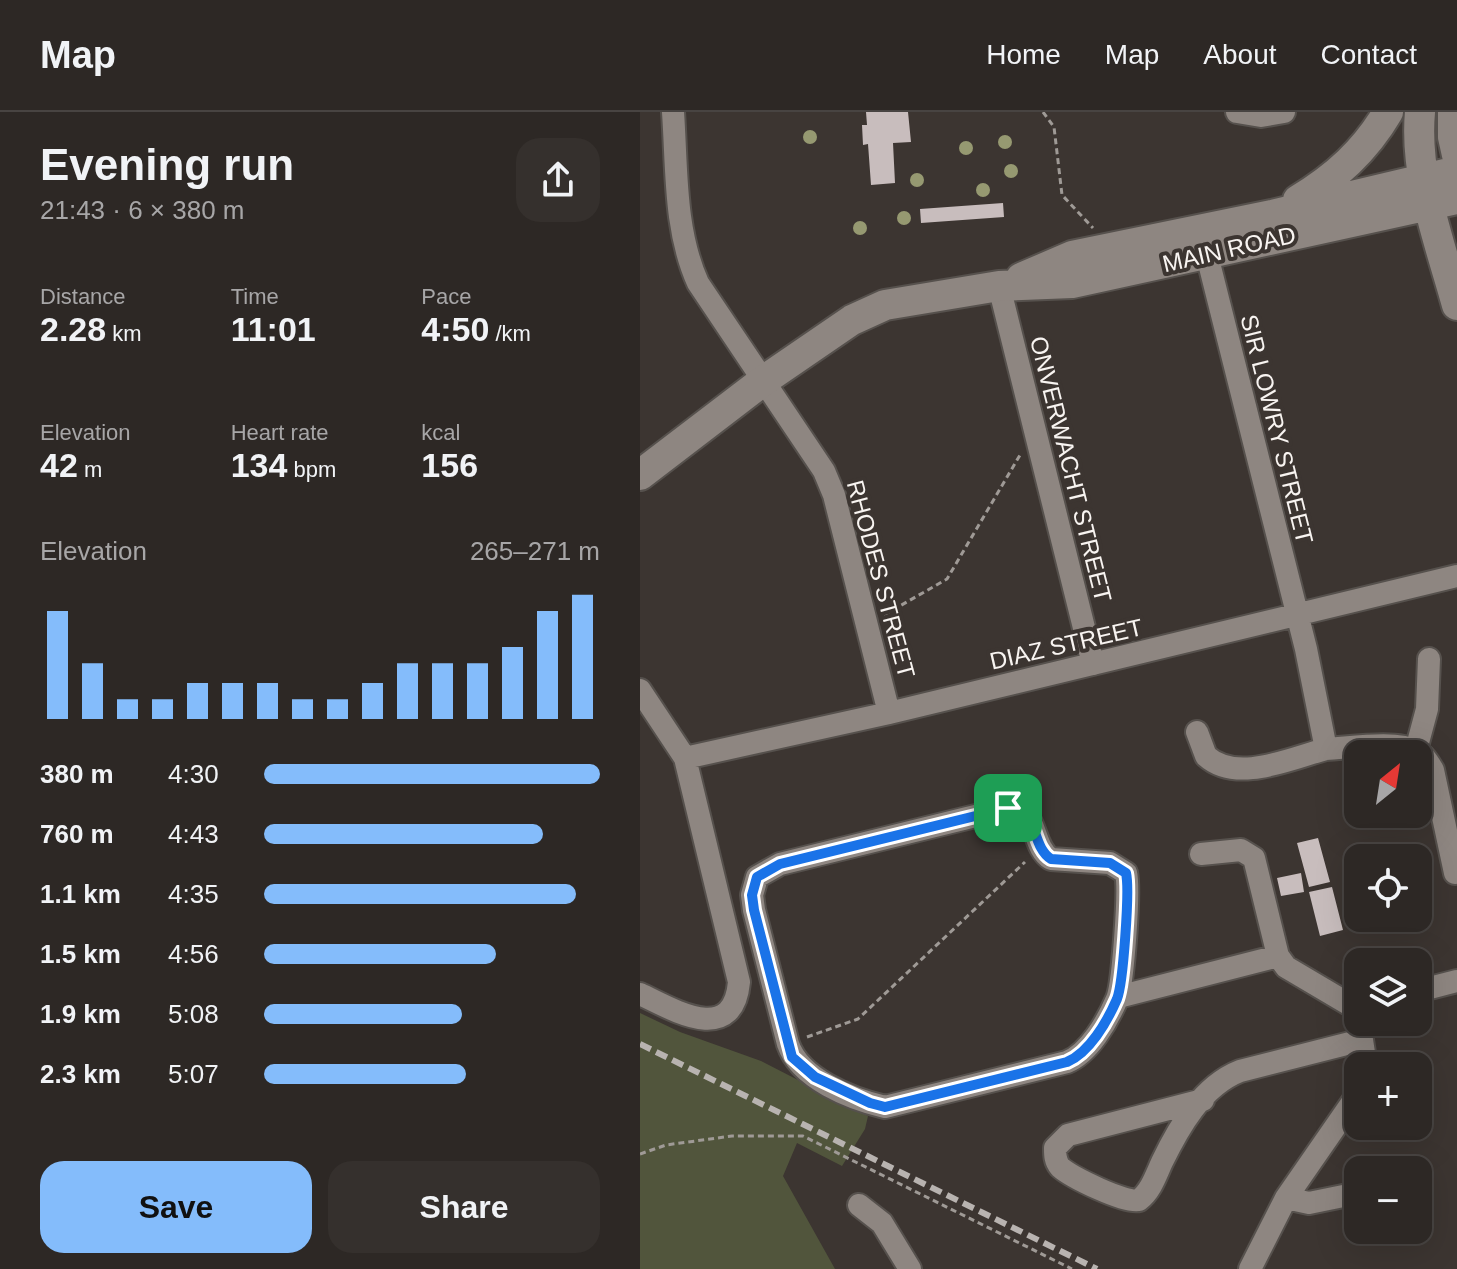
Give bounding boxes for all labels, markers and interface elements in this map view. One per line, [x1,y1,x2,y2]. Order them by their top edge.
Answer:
text: Map [40,34,116,76]
text: Home [986,39,1061,70]
text: Map [1105,39,1159,70]
text: About [1203,39,1277,70]
text: Contact [1321,39,1417,70]
button: share [516,138,600,222]
text: Evening run [40,140,294,189]
text: 21:43 · 6 × 380 m [40,195,245,225]
street label: MAIN ROAD [1160,221,1298,277]
text: Distance [40,284,126,309]
text: Time [231,284,279,309]
text: Pace [421,284,471,309]
text: 2.28 [40,310,106,348]
text: 11:01 [231,310,316,348]
text: 4:50 [421,310,489,348]
street label: SIR LOWRY STREET [1235,312,1319,547]
text: km [106,321,142,346]
text: /km [489,321,531,346]
street label: ONVERWACHT STREET [1025,333,1117,605]
text: Elevation [40,420,131,445]
text: Heart rate [231,420,328,445]
text: kcal [421,420,460,445]
text: 42 [40,446,78,484]
text: 134 [231,446,287,484]
text: 156 [421,446,478,484]
text: m [78,457,102,482]
text: bpm [287,457,336,482]
street label: RHODES STREET [842,477,921,681]
text: Elevation [40,536,147,566]
text: 265–271 m [470,536,600,566]
street label: DIAZ STREET [987,613,1145,675]
north arrow [1344,740,1432,828]
map controls [1344,740,1432,1244]
text: 380 m [40,759,114,789]
text: 4:30 [168,759,219,789]
pin [974,774,1042,842]
icon: arrive [986,786,1030,830]
text: 760 m [40,819,114,849]
text: 4:43 [168,819,219,849]
button: locate [1344,844,1432,932]
text: 1.1 km [40,879,121,909]
text: 4:35 [168,879,219,909]
text: 1.5 km [40,939,121,969]
text: 4:56 [168,939,219,969]
button: layers [1344,948,1432,1036]
text: 1.9 km [40,999,121,1029]
text: 5:08 [168,999,219,1029]
button: + [1344,1052,1432,1140]
text: 2.3 km [40,1059,121,1089]
text: 5:07 [168,1059,219,1089]
button: − [1344,1156,1432,1244]
button: Save [40,1161,312,1253]
button: Share [328,1161,600,1253]

